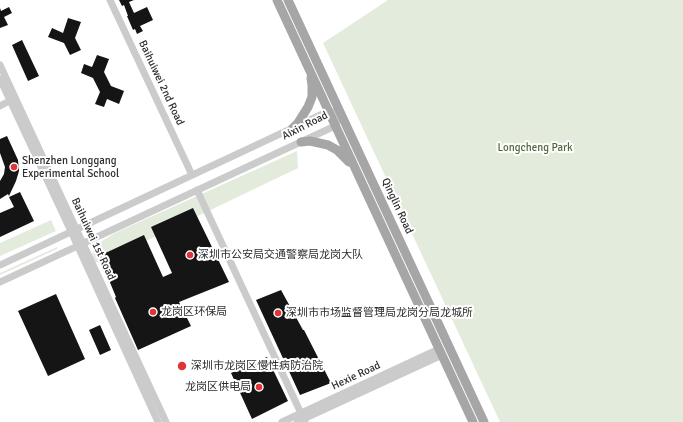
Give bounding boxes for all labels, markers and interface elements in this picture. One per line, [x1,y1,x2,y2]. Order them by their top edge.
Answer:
street label: Baihuiwei 2nd Road [135,38,187,128]
street label: Aixin Road [280,109,330,143]
park label: Longcheng Park [497,141,573,155]
place label: Shenzhen Longgang Experimental School [22,154,119,180]
marker: Shenzhen Longgang Experimental School [9,162,19,172]
street label: Qinglin Road [378,176,416,236]
street label: Baihuiwei 1st Road [68,196,118,282]
place label: 深圳市公安局交通警察局龙岗大队 [198,248,363,262]
marker: 深圳市公安局交通警察局龙岗大队 [185,250,195,260]
place label: 龙岗区环保局 [161,305,227,319]
place label: 深圳市市场监督管理局龙岗分局龙城所 [286,306,473,320]
marker: 龙岗区环保局 [148,307,158,317]
marker: 深圳市市场监督管理局龙岗分局龙城所 [273,308,283,318]
place label: 深圳市龙岗区慢性病防治院 [191,359,323,373]
street label: Hexie Road [329,359,383,393]
marker: 深圳市龙岗区慢性病防治院 [176,360,188,372]
place label: 龙岗区供电局 [185,380,251,394]
marker: 龙岗区供电局 [254,382,264,392]

